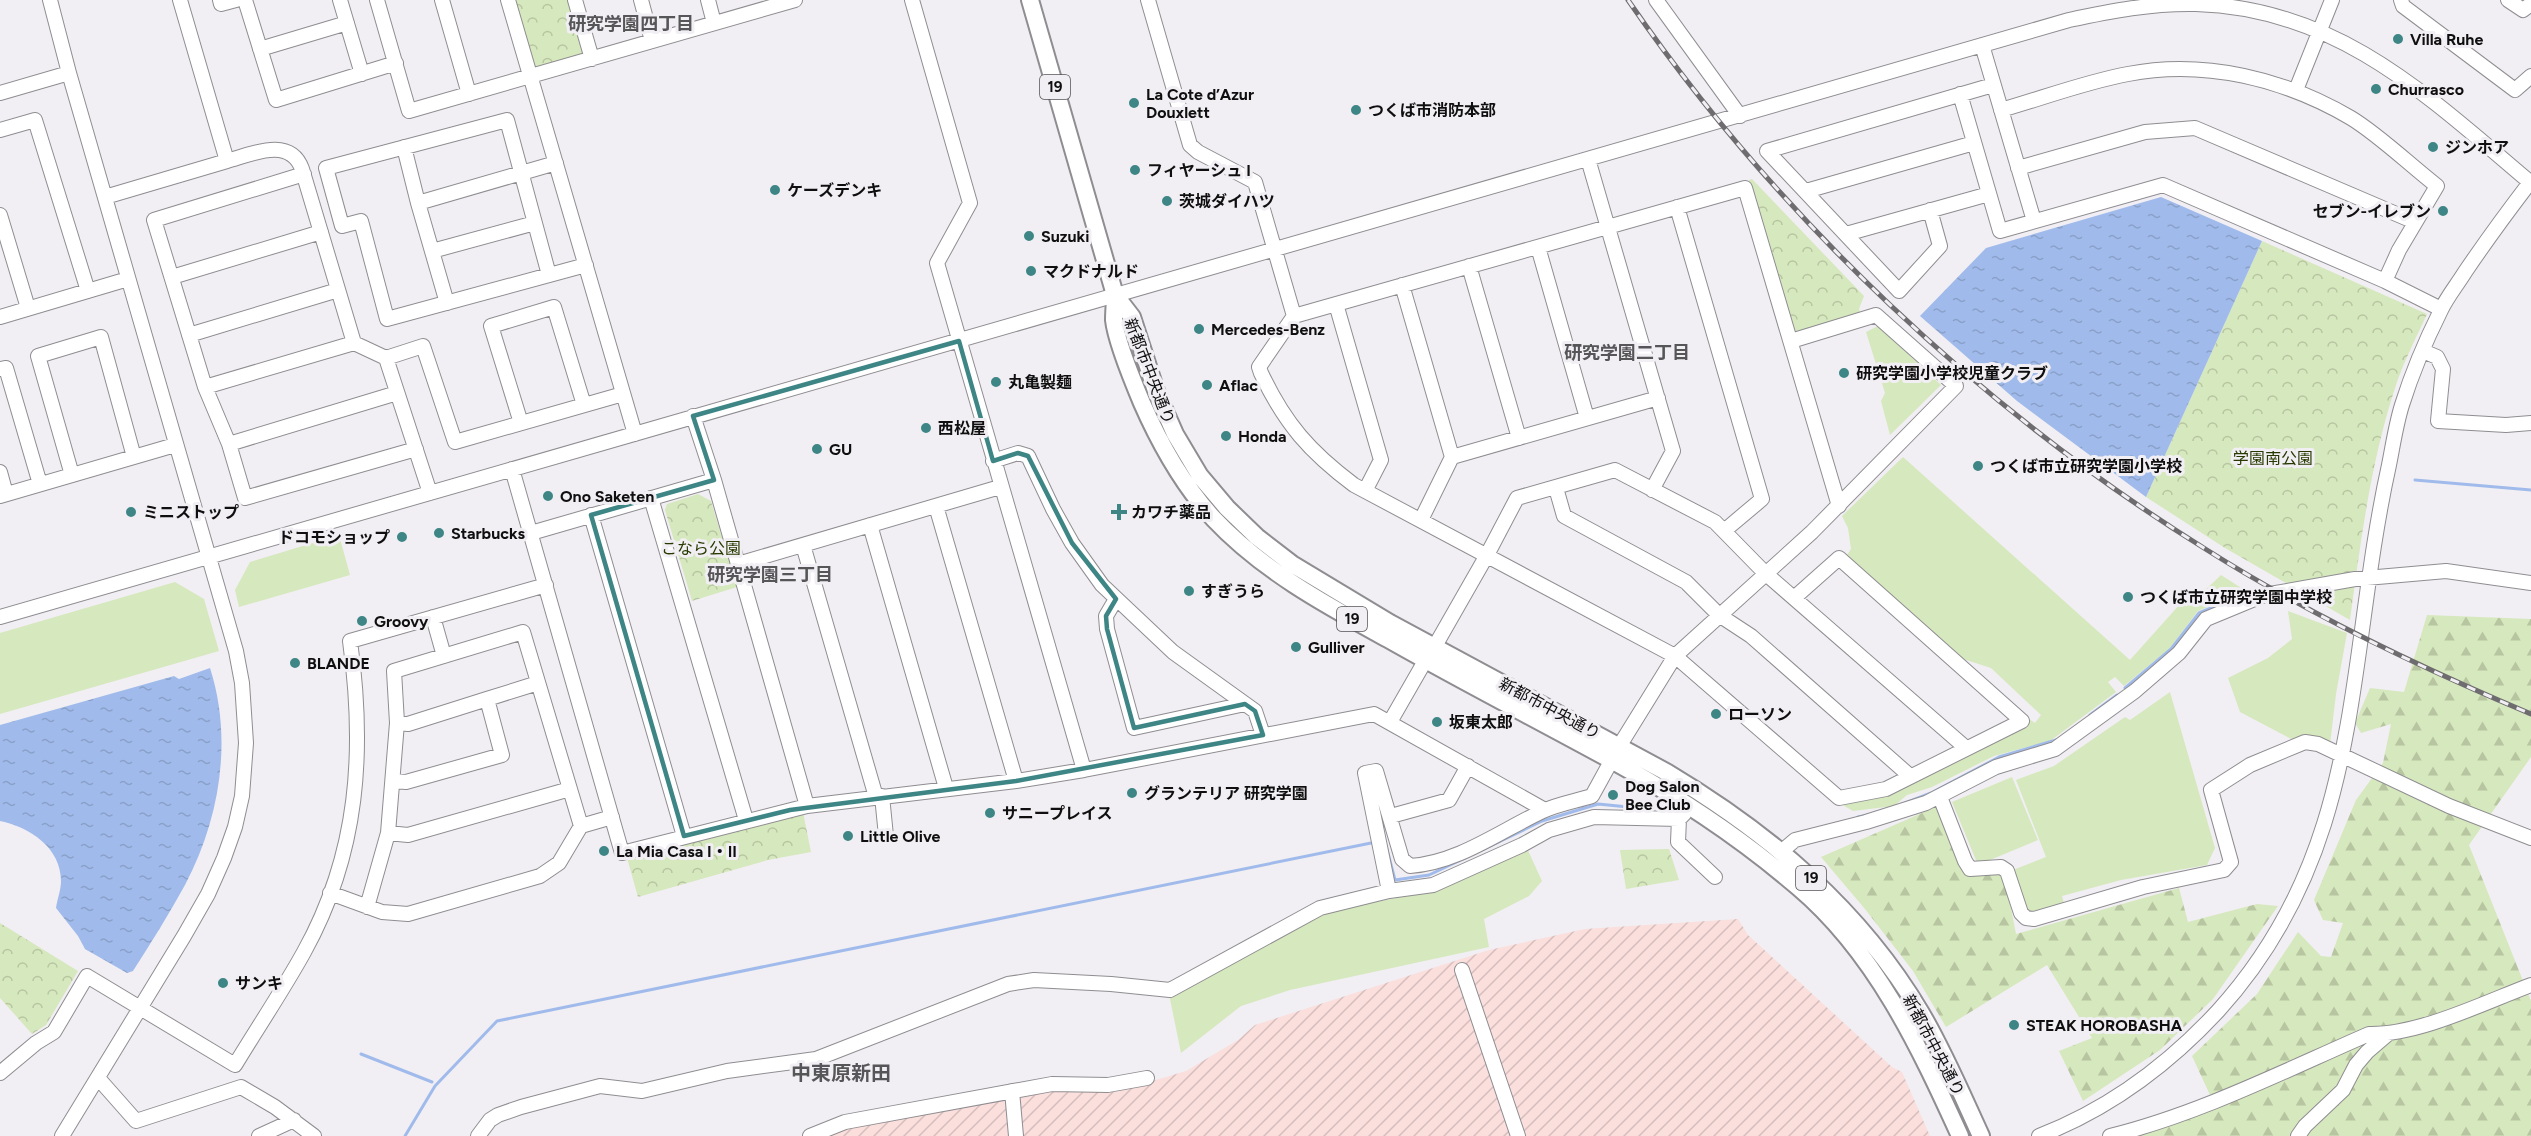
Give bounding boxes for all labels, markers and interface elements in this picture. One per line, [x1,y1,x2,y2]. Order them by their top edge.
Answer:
district label: 研究学園四丁目 [568,13,694,35]
place label: Villa Ruhe [2410,30,2483,49]
marker: Villa Ruhe [2391,32,2405,46]
road number: 19 [1040,75,1070,99]
place label: Churrasco [2388,80,2464,99]
marker: Churrasco [2369,82,2383,96]
place label: La Cote d’Azur Douxlett [1146,85,1254,122]
marker: La Cote d’Azur Douxlett [1127,96,1141,110]
place label: つくば市消防本部 [1368,101,1496,120]
marker: つくば市消防本部 [1349,103,1363,117]
place label: ジンホア [2445,138,2509,157]
marker: ジンホア [2426,140,2440,154]
place label: フィヤーシュ I [1147,161,1251,180]
marker: フィヤーシュ I [1128,163,1142,177]
place label: ケーズデンキ [787,181,882,200]
marker: ケーズデンキ [768,183,782,197]
place label: 茨城ダイハツ [1179,192,1275,211]
marker: 茨城ダイハツ [1160,194,1174,208]
place label: セブン-イレブン [2312,202,2431,221]
marker: セブン-イレブン [2436,204,2450,218]
place label: Suzuki [1041,227,1089,246]
marker: Suzuki [1022,229,1036,243]
place label: マクドナルド [1043,262,1139,281]
marker: マクドナルド [1024,264,1038,278]
street label: 新都市中央通り [1121,315,1178,427]
place label: Mercedes-Benz [1211,320,1325,339]
marker: Mercedes-Benz [1192,322,1206,336]
district label: 研究学園二丁目 [1564,342,1690,364]
place label: 研究学園小学校児童クラブ [1856,364,2048,383]
marker: 研究学園小学校児童クラブ [1837,366,1851,380]
place label: 丸亀製麺 [1008,373,1072,392]
marker: 丸亀製麺 [989,375,1003,389]
place label: Aflac [1219,376,1258,395]
marker: Aflac [1200,378,1214,392]
place label: 西松屋 [938,419,986,438]
marker: 西松屋 [919,421,933,435]
place label: Honda [1238,427,1286,446]
marker: Honda [1219,429,1233,443]
place label: GU [829,440,852,459]
marker: GU [810,442,824,456]
park label: 学園南公園 [2233,449,2313,468]
place label: つくば市立研究学園小学校 [1990,457,2182,476]
marker: つくば市立研究学園小学校 [1971,459,1985,473]
place label: Ono Saketen [560,487,654,506]
marker: Ono Saketen [541,489,555,503]
place label: ミニストップ [143,503,239,522]
place label: カワチ薬品 [1131,503,1211,522]
marker: ミニストップ [124,505,138,519]
marker: カワチ薬品 [1112,505,1126,519]
place label: Starbucks [451,524,526,543]
marker: Starbucks [432,526,446,540]
place label: ドコモショップ [278,528,390,547]
marker: ドコモショップ [395,530,409,544]
park label: こなら公園 [661,539,741,558]
district label: 研究学園三丁目 [707,564,833,586]
place label: すぎうら [1201,582,1265,601]
marker: すぎうら [1182,584,1196,598]
place label: つくば市立研究学園中学校 [2140,588,2332,607]
marker: つくば市立研究学園中学校 [2121,590,2135,604]
road number: 19 [1337,607,1367,631]
place label: Groovy [374,612,429,631]
marker: Groovy [355,614,369,628]
place label: Gulliver [1308,638,1365,657]
marker: Gulliver [1289,640,1303,654]
place label: BLANDE [307,654,370,673]
marker: BLANDE [288,656,302,670]
street label: 新都市中央通り [1496,674,1604,743]
place label: ローソン [1728,705,1792,724]
marker: ローソン [1709,707,1723,721]
place label: 坂東太郎 [1449,713,1513,732]
marker: 坂東太郎 [1430,715,1444,729]
place label: Dog Salon Bee Club [1625,777,1699,814]
place label: グランテリア 研究学園 [1144,784,1308,803]
marker: グランテリア 研究学園 [1125,786,1139,800]
marker: Dog Salon Bee Club [1606,788,1620,802]
place label: サニープレイス [1002,804,1113,823]
marker: サニープレイス [983,806,997,820]
place label: Little Olive [860,827,941,846]
marker: Little Olive [841,829,855,843]
place label: La Mia Casa I・II [616,842,737,861]
marker: La Mia Casa I・II [597,844,611,858]
road number: 19 [1796,866,1826,890]
place label: サンキ [235,974,283,993]
marker: サンキ [216,976,230,990]
street label: 新都市中央通り [1899,991,1968,1099]
place label: STEAK HOROBASHA [2026,1016,2183,1035]
marker: STEAK HOROBASHA [2007,1018,2021,1032]
district label: 中東原新田 [791,1061,891,1085]

